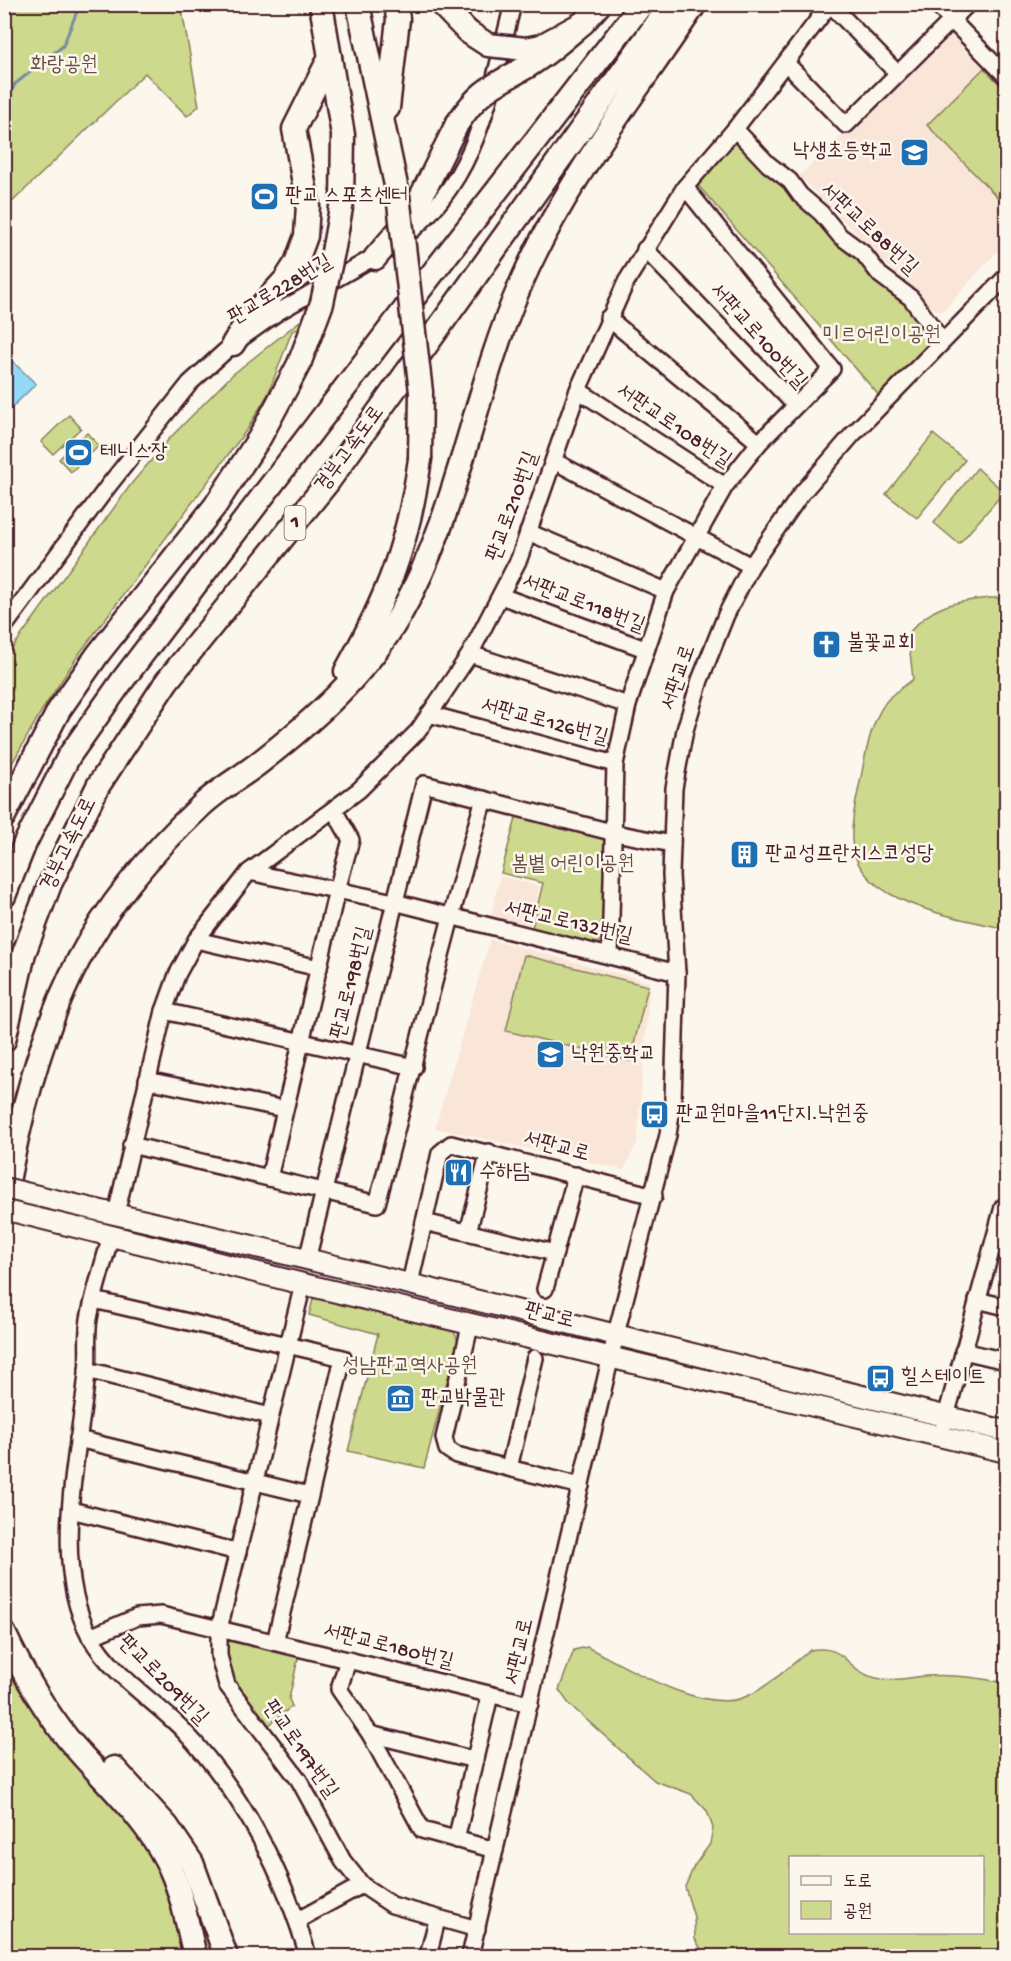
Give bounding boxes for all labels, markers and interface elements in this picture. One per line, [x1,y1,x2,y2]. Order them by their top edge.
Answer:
park label: 화랑공원 [30,54,98,79]
school or university icon: 낙생초등학교 [899,136,931,168]
place label: 낙생초등학교 [793,140,894,165]
street label: 서판교로88번길 [814,178,922,282]
sports icon: 판교 스포츠센터 [248,181,280,213]
place label: 판교 스포츠센터 [285,185,408,210]
street label: 판교로228번길 [225,250,337,332]
street label: 서판교로100번길 [703,279,811,395]
park label: 미르어린이공원 [823,324,941,349]
street label: 서판교로108번길 [611,379,735,475]
street label: 경부고속도로 [310,401,391,498]
sports icon: 테니스장 [63,437,95,469]
place label: 테니스장 [100,441,168,466]
street label: 판교로210번길 [483,449,545,565]
road number: 1 [284,506,306,540]
street label: 서판교로118번길 [518,570,648,640]
church icon: 불꽃교회 [810,628,842,660]
place label: 불꽃교회 [847,631,915,657]
street label: 서판교로 [657,642,703,714]
street label: 서판교로126번길 [478,694,611,752]
street label: 경부고속도로 [36,794,103,896]
building icon: 판교성프란치스코성당 [728,839,760,871]
place label: 판교성프란치스코성당 [765,843,934,868]
park label: 봄볕 어린이공원 [511,853,635,878]
street label: 서판교로132번길 [501,897,635,951]
street label: 판교로198번길 [327,924,379,1042]
school or university icon: 낙원중학교 [534,1039,566,1071]
place label: 낙원중학교 [571,1043,656,1068]
bus stop icon: 판교원마을11단지.낙원중 [639,1099,671,1131]
place label: 판교원마을11단지.낙원중 [676,1103,869,1128]
street label: 서판교로 [520,1127,592,1169]
restaurant icon: 수하담 [442,1157,474,1189]
place label: 수하담 [479,1161,530,1186]
street label: 판교로 [521,1299,577,1335]
park label: 성남판교역사공원 [342,1355,478,1380]
bus stop icon: 힐스테이트 [864,1362,896,1394]
place label: 힐스테이트 [901,1366,986,1391]
museum icon: 판교박물관 [384,1383,416,1415]
place label: 판교박물관 [421,1387,506,1412]
street label: 서판교로 [501,1616,541,1688]
street label: 서판교로180번길 [320,1620,456,1676]
street label: 판교로209번길 [112,1631,212,1731]
street label: 판교로197번길 [256,1696,342,1804]
legend [789,1856,984,1934]
text: 도로 [843,1872,872,1893]
text: 공원 [843,1902,872,1923]

